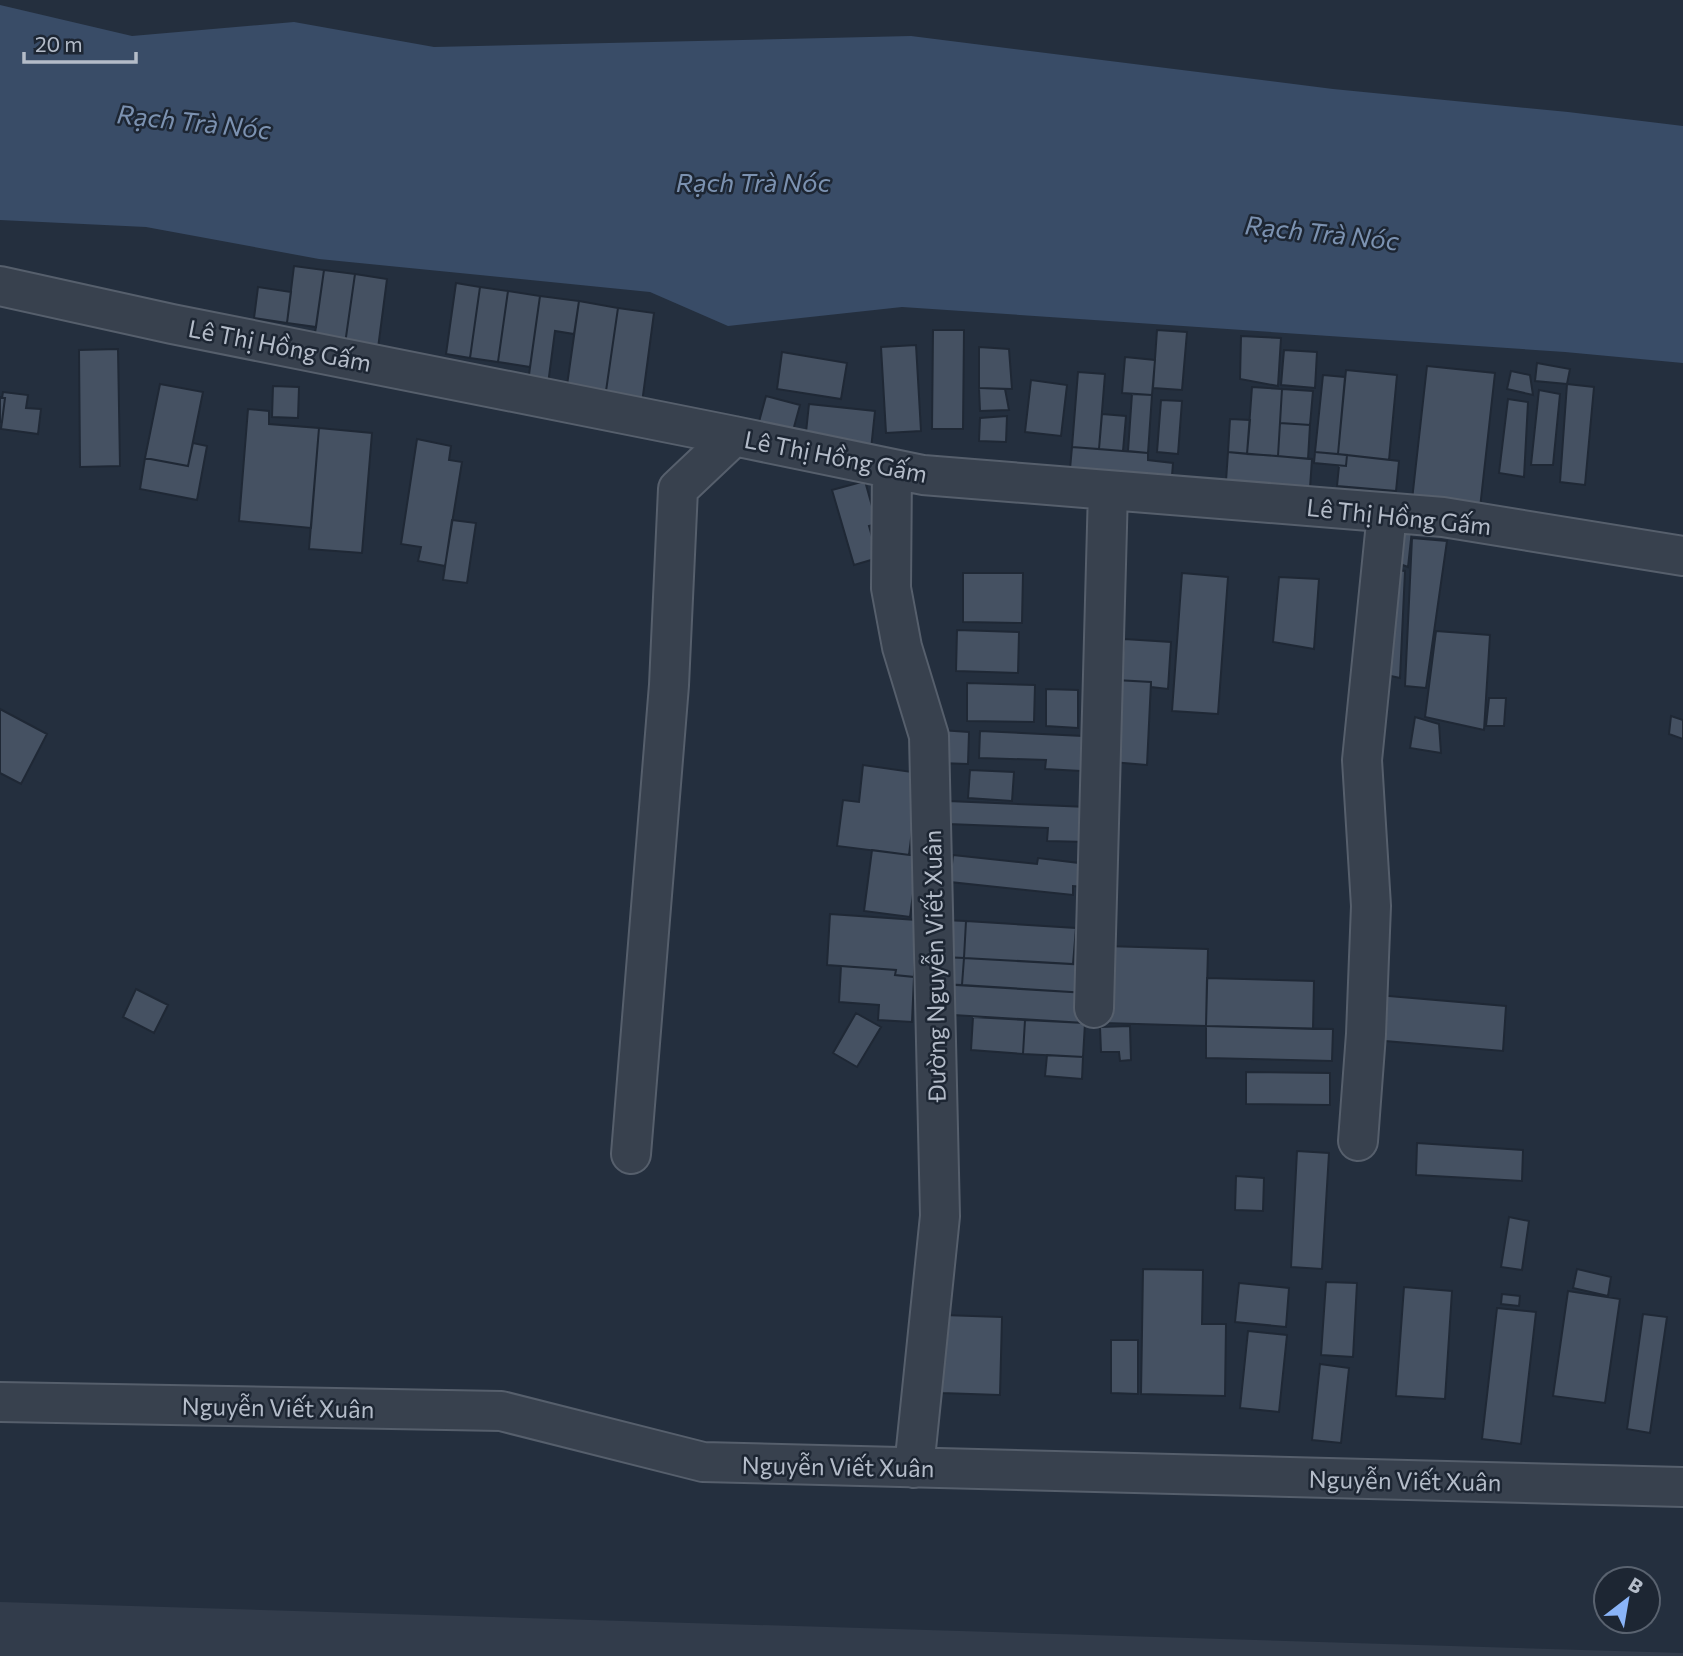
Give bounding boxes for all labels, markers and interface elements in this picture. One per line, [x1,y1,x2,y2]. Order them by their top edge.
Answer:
scale bar [24,21,136,65]
text: 20 m [35,31,83,56]
water label: Rạch Trà Nóc [115,98,273,145]
water label: Rạch Trà Nóc [676,166,830,197]
water label: Rạch Trà Nóc [1243,209,1401,256]
street label: Lê Thị Hồng Gấm [186,313,374,377]
street label: Lê Thị Hồng Gấm [742,424,930,488]
street label: Lê Thị Hồng Gấm [1305,492,1493,540]
street label: Đường Nguyễn Viết Xuân [917,830,951,1103]
street label: Nguyễn Viết Xuân [181,1391,375,1423]
street label: Nguyễn Viết Xuân [741,1450,935,1482]
street label: Nguyễn Viết Xuân [1308,1464,1502,1496]
north arrow [1592,1565,1662,1635]
text: B [1625,1572,1647,1598]

